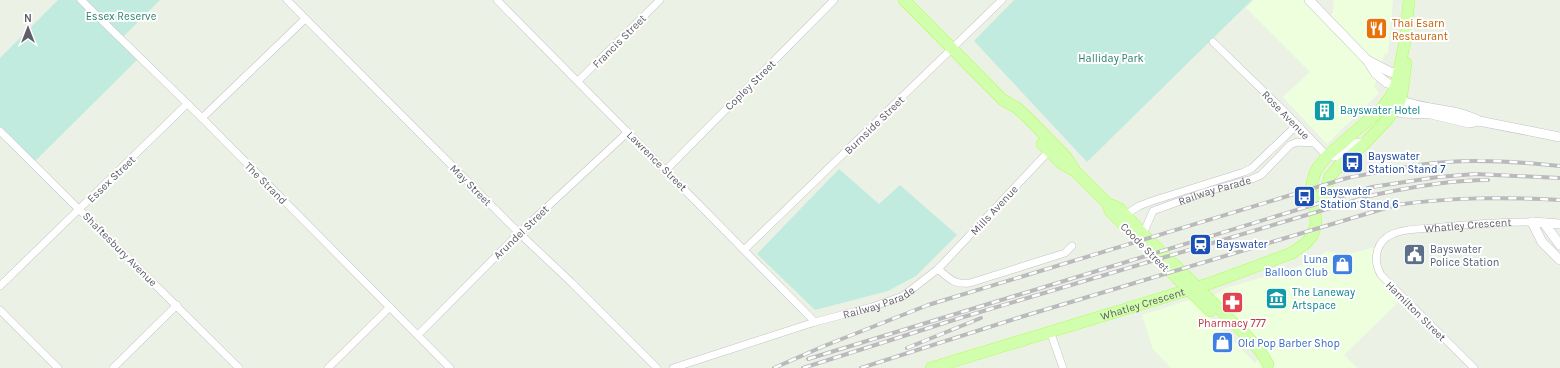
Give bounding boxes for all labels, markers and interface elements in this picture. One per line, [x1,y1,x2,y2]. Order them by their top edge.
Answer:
north arrow [8,8,48,48]
park label: Essex Reserve [86,10,157,23]
text: N [24,12,32,25]
street label: Francis Street [590,12,649,71]
restaurant icon: Thai Esarn Restaurant [1364,16,1390,42]
place label: Thai Esarn Restaurant [1392,17,1448,43]
park label: Halliday Park [1078,52,1144,65]
street label: Copley Street [722,57,778,113]
street label: Rose Avenue [1259,88,1312,143]
street label: Burnside Street [842,94,907,157]
building icon: Bayswater Hotel [1311,97,1337,123]
place label: Bayswater Hotel [1340,104,1420,117]
street label: Lawrence Street [624,129,689,194]
bus stop icon: Bayswater Station Stand 7 [1340,149,1366,175]
place label: Bayswater Station Stand 7 [1368,150,1445,176]
street label: Essex Street [85,153,138,206]
street label: The Strand [242,160,289,207]
street label: May Street [447,162,494,209]
street label: Railway Parade [1177,174,1253,208]
street label: Mills Avenue [968,182,1021,238]
bus stop icon: Bayswater Station Stand 6 [1292,184,1318,210]
place label: Bayswater Station Stand 6 [1320,185,1398,211]
street label: Arundel Street [491,203,552,262]
street label: Shaftesbury Avenue [80,209,160,289]
street label: Whatley Crescent [1424,216,1512,235]
street label: Coode Street [1118,220,1172,274]
station icon: Bayswater [1188,231,1214,257]
place label: Bayswater [1216,238,1268,251]
public building icon: Bayswater Police Station [1401,242,1427,268]
place label: Bayswater Police Station [1430,243,1499,269]
shop icon: Luna Balloon Club [1330,252,1356,278]
place label: Luna Balloon Club [1265,253,1328,279]
street label: Hamilton Street [1383,279,1448,344]
street label: Railway Parade [842,283,918,321]
street label: Whatley Crescent [1099,285,1186,323]
museum icon: The Laneway Artspace [1263,285,1289,311]
place label: The Laneway Artspace [1292,286,1355,312]
pharmacy icon: Pharmacy 777 [1219,290,1245,316]
place label: Pharmacy 777 [1198,317,1266,330]
shop icon: Old Pop Barber Shop [1210,330,1236,356]
place label: Old Pop Barber Shop [1238,337,1340,350]

